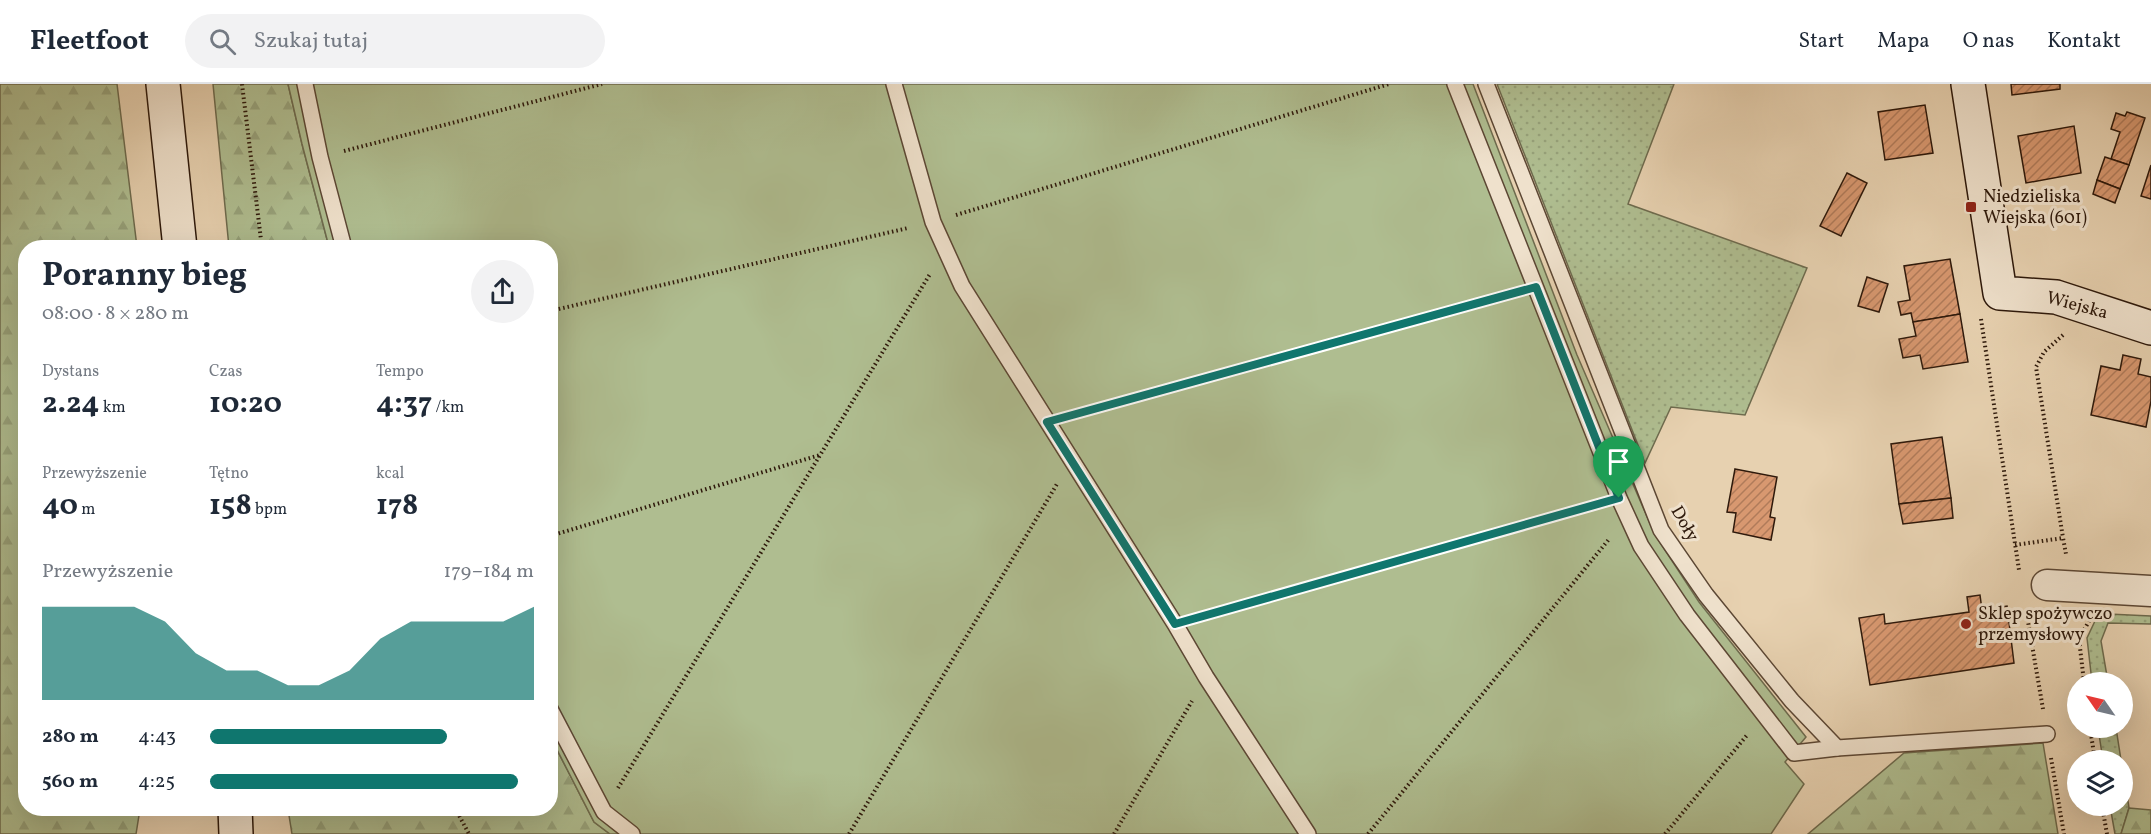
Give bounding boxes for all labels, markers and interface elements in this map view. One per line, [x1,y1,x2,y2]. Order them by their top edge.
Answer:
search box [185,14,605,68]
text: Fleetfoot [30,22,149,61]
icon: search [206,25,239,58]
text: Szukaj tutaj [254,26,368,57]
text: Start [1799,27,1844,56]
text: Mapa [1877,27,1930,56]
text: O nas [1963,27,2014,56]
text: Kontakt [2047,27,2121,56]
place label: Niedzieliska Wiejska (601) [1983,185,2087,231]
marker: Niedzieliska Wiejska (601) [1964,200,1978,214]
text: Poranny bieg [42,254,247,300]
button: share [471,260,534,323]
street label: Wiejska [2043,286,2111,326]
text: 08:00 · 8 × 280 m [42,300,189,328]
text: Dystans [42,361,99,383]
text: Czas [209,361,242,383]
text: Tempo [376,361,424,383]
text: 2.24 [42,383,99,425]
text: 10:20 [209,383,282,425]
text: 4:37 [376,383,432,425]
text: km [99,397,126,419]
text: /km [432,397,464,419]
pin [1593,436,1644,498]
icon: arrive [1602,445,1635,478]
text: Przewyższenie [42,463,147,485]
text: Tętno [209,463,249,485]
text: kcal [376,463,404,485]
text: 40 [42,485,78,527]
text: 158 [209,485,252,527]
text: 178 [376,485,418,527]
text: m [78,499,95,521]
text: bpm [252,499,287,521]
street label: Doły [1664,501,1704,547]
text: Przewyższenie [42,558,173,586]
text: 179–184 m [443,558,534,586]
place label: Sklep spożywczo przemysłowy [1978,602,2112,648]
marker: Sklep spożywczo przemysłowy [1959,617,1973,631]
north arrow [2067,672,2133,738]
map controls [2067,672,2133,816]
text: 280 m [42,723,99,751]
text: 4:43 [138,723,176,751]
button: layers [2067,750,2133,816]
text: 560 m [42,768,98,796]
text: 4:25 [138,768,175,796]

